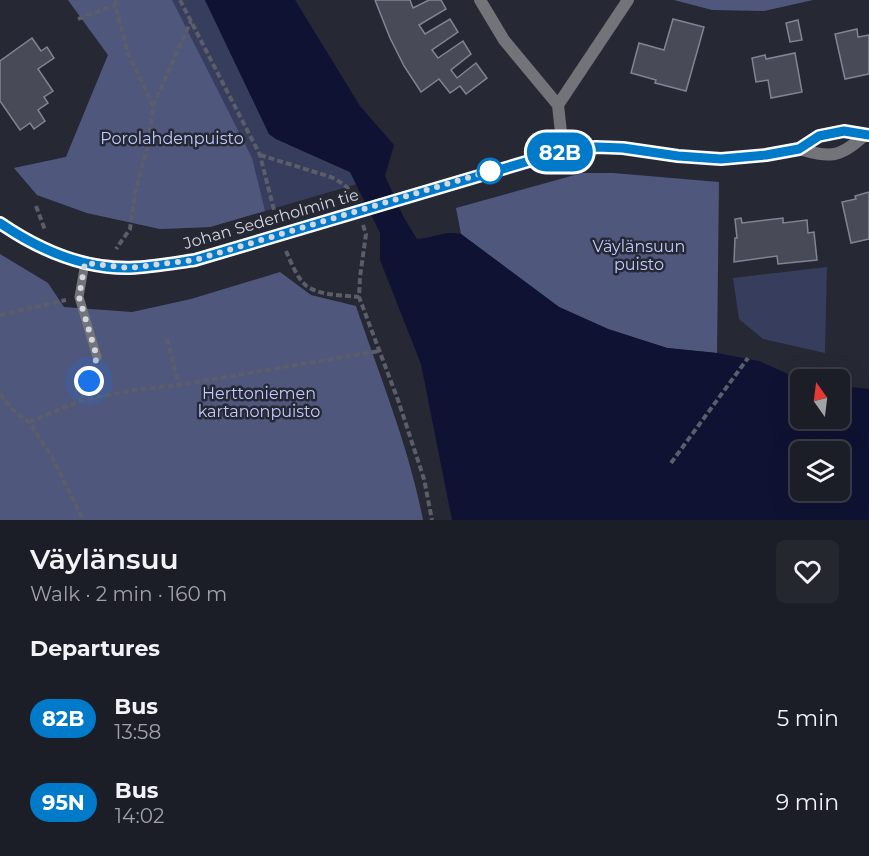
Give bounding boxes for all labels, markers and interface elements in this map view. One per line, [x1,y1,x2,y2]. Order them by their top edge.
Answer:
park label: Porolahdenpuisto [100,129,244,148]
line badge: 82B [526,132,594,172]
text: 82B [539,140,581,165]
unlabelled marker [477,158,503,184]
street label: Johan Sederholmin tie [180,185,361,253]
park label: Väylänsuun puisto [593,237,685,274]
your location [74,366,104,396]
north arrow [790,369,850,429]
map controls [790,369,850,501]
park label: Herttoniemen kartanonpuisto [198,384,320,421]
button: layers [790,441,850,501]
button: heart [776,540,839,603]
text: Väylänsuu [30,542,179,576]
text: Walk · 2 min · 160 m [30,582,227,606]
text: Departures [30,635,160,662]
text: Bus [114,693,158,720]
text: 5 min [777,705,839,732]
text: 82B [42,706,84,731]
text: 13:58 [114,720,161,744]
text: Bus [115,777,158,804]
text: 9 min [776,789,839,816]
text: 95N [42,790,85,815]
text: 14:02 [115,804,164,828]

